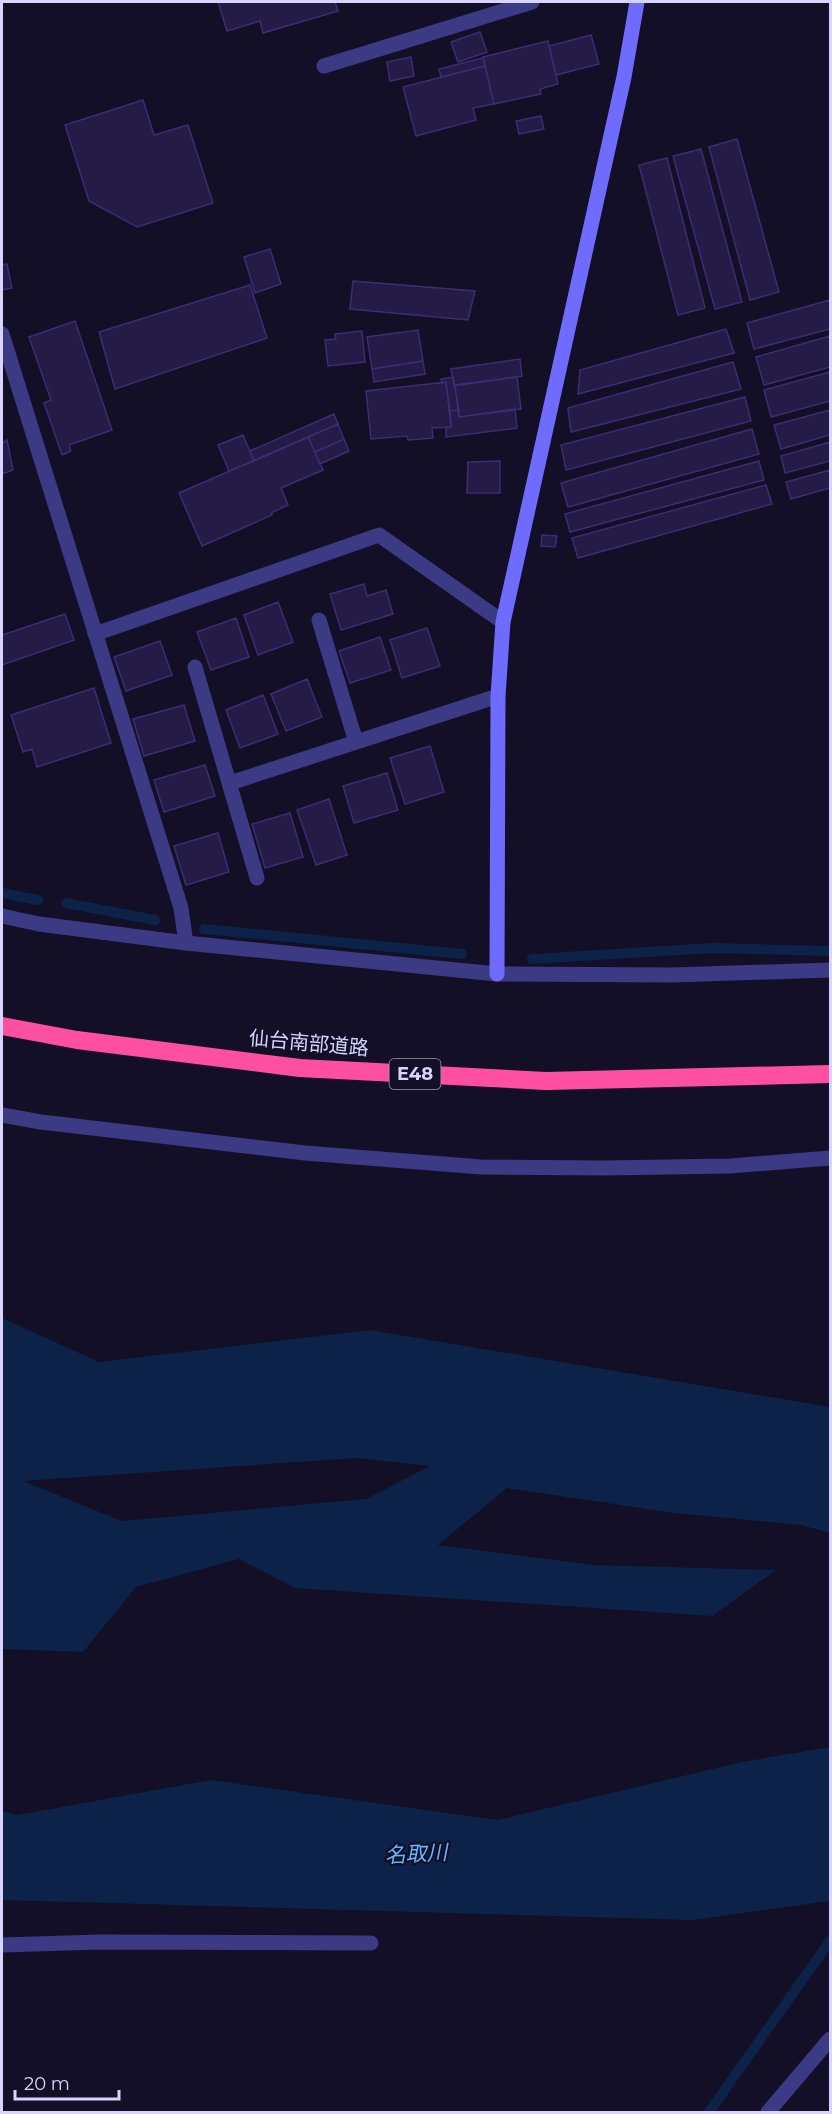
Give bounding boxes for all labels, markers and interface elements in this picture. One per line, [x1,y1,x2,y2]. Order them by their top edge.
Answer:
street label: 仙台南部道路 [248,1026,370,1060]
road number: E48 [390,1059,440,1089]
water label: 名取川 [384,1839,450,1868]
scale bar [15,2063,118,2101]
text: 20 m [24,2073,70,2095]

